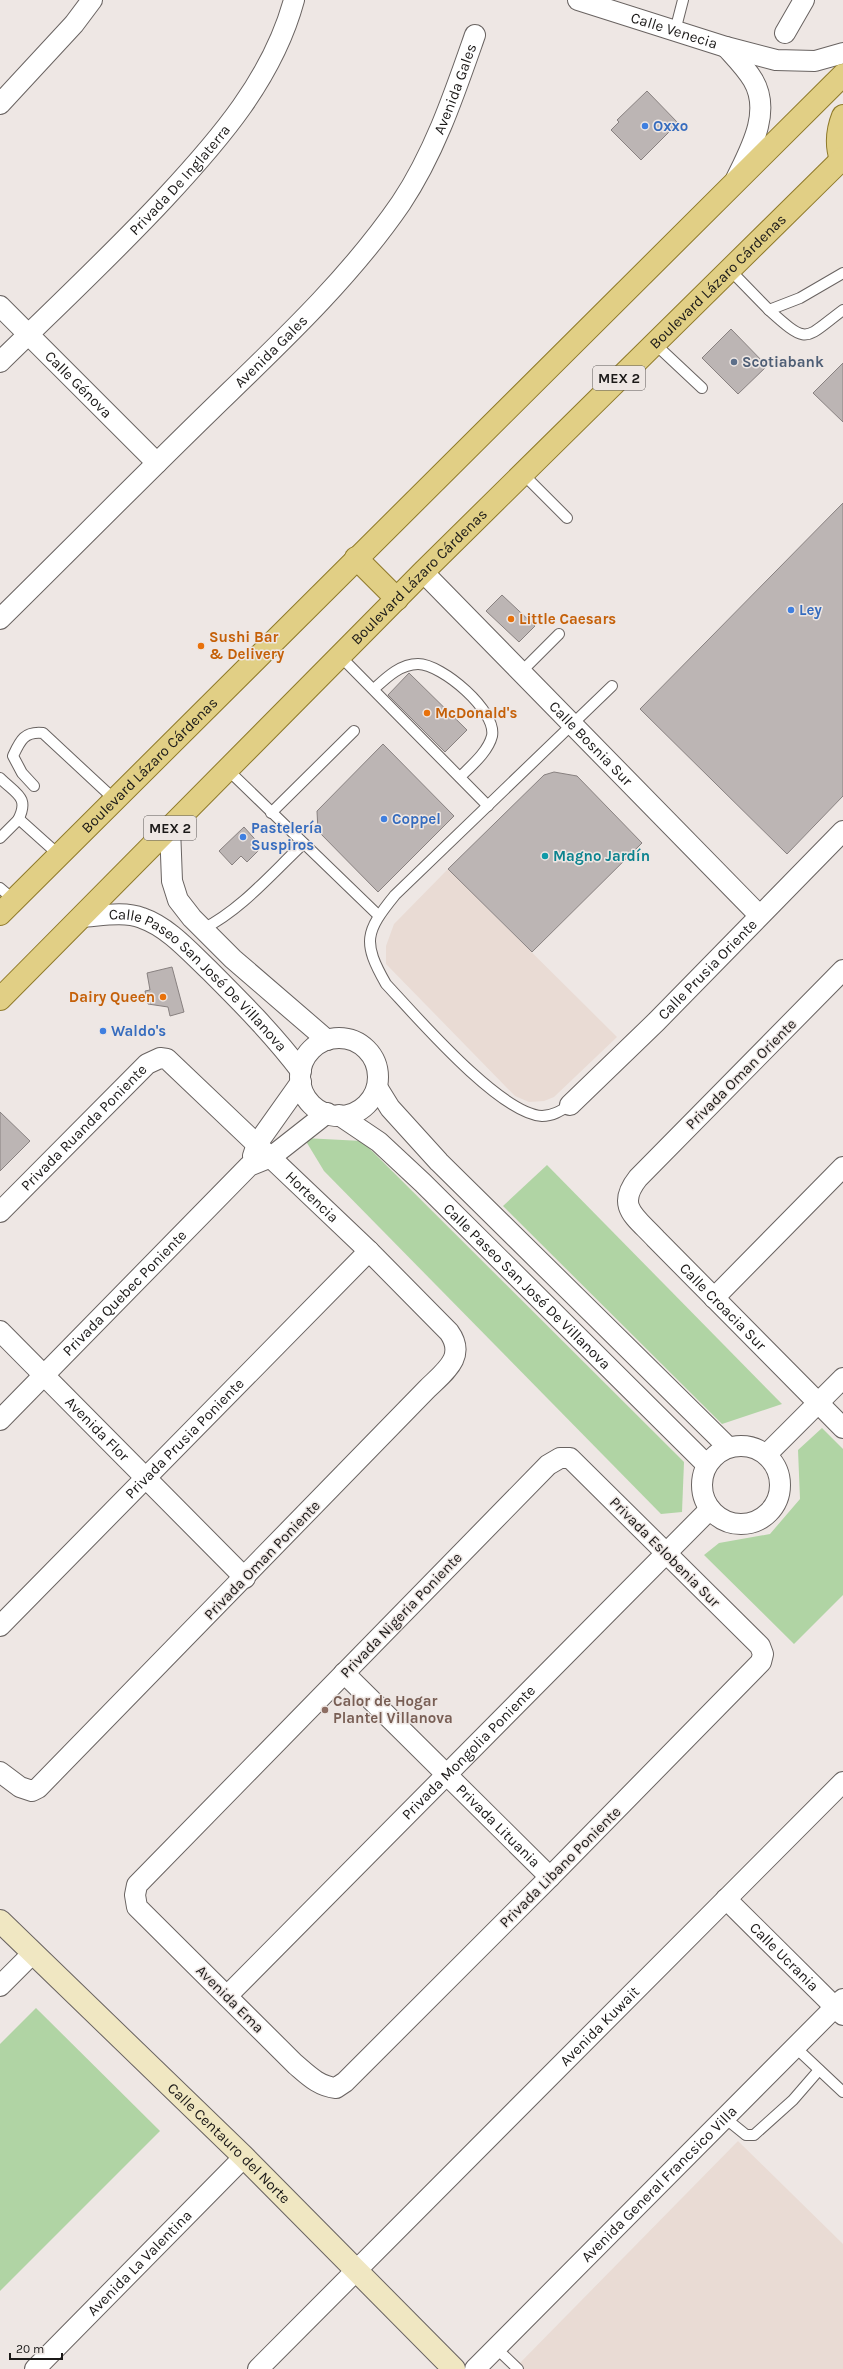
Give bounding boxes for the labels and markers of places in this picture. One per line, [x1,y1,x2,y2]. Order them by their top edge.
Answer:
place label: Oxxo [653,117,688,135]
marker: Oxxo [640,121,650,131]
place label: Scotiabank [742,353,824,371]
marker: Scotiabank [729,357,739,367]
place label: Ley [799,601,822,619]
marker: Ley [786,605,796,615]
place label: Little Caesars [519,610,616,628]
marker: Little Caesars [506,614,516,624]
place label: Sushi Bar & Delivery [209,628,285,663]
marker: Sushi Bar & Delivery [196,641,206,651]
place label: McDonald's [435,704,517,722]
marker: McDonald's [422,708,432,718]
place label: Coppel [392,810,441,828]
marker: Coppel [379,814,389,824]
place label: Pastelería Suspiros [251,819,322,854]
marker: Pastelería Suspiros [238,832,248,842]
place label: Magno Jardín [553,847,650,865]
marker: Magno Jardín [540,851,550,861]
place label: Dairy Queen [69,988,155,1006]
marker: Dairy Queen [158,992,168,1002]
place label: Waldo's [111,1022,166,1040]
marker: Waldo's [98,1026,108,1036]
place label: Calor de Hogar Plantel Villanova [333,1692,453,1727]
marker: Calor de Hogar Plantel Villanova [320,1705,330,1715]

